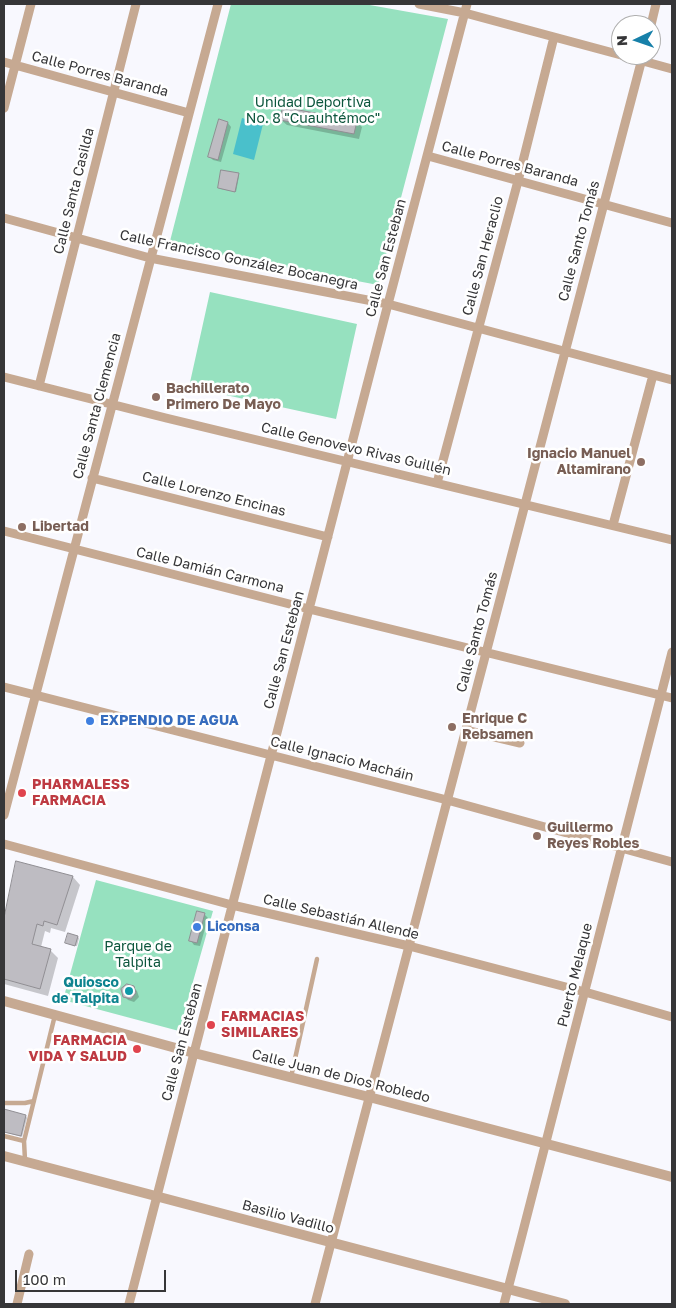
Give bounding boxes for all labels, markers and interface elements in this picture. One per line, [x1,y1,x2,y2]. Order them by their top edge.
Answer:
north arrow [611,15,661,65]
text: N [613,35,630,47]
street label: Calle Porres Baranda [30,48,170,100]
park label: Unidad Deportiva No. 8 "Cuauhtémoc" [246,95,380,128]
street label: Calle Santa Casilda [50,126,98,256]
street label: Calle Porres Baranda [440,138,580,190]
street label: Calle Santo Tomás [555,179,603,303]
street label: Calle San Heraclio [459,194,507,318]
street label: Calle San Esteban [362,197,410,319]
street label: Calle Francisco González Bocanegra [118,226,360,294]
street label: Calle Santa Clemencia [69,331,125,481]
place label: Bachillerato Primero De Mayo [166,381,281,414]
marker: Bachillerato Primero De Mayo [150,391,162,403]
street label: Calle Genovevo Rivas Guillén [259,419,453,479]
place label: Ignacio Manuel Altamirano [527,446,631,478]
marker: Ignacio Manuel Altamirano [635,456,647,468]
street label: Calle Lorenzo Encinas [140,468,288,520]
place label: Libertad [32,519,89,535]
marker: Libertad [16,521,28,533]
street label: Calle Damián Carmona [134,543,286,597]
street label: Calle Santo Tomás [453,570,501,694]
street label: Calle San Esteban [260,589,308,711]
place label: Enrique C Rebsamen [462,711,533,744]
place label: EXPENDIO DE AGUA [100,713,239,729]
marker: EXPENDIO DE AGUA [84,715,96,727]
marker: Enrique C Rebsamen [446,721,458,733]
street label: Calle Ignacio Macháin [269,733,415,785]
place label: PHARMALESS FARMACIA [32,777,130,810]
marker: PHARMALESS FARMACIA [16,787,28,799]
place label: Guillermo Reyes Robles [547,820,639,852]
marker: Guillermo Reyes Robles [531,830,543,842]
street label: Calle Sebastián Allende [261,891,421,943]
place label: Liconsa [207,919,260,935]
marker: Liconsa [191,921,203,933]
street label: Puerto Melaque [554,921,596,1029]
park label: Parque de Talpita [104,939,172,972]
place label: Quiosco de Talpita [52,975,119,1008]
street label: Calle San Esteban [158,981,206,1103]
marker: Quiosco de Talpita [123,985,135,997]
place label: FARMACIAS SIMILARES [221,1009,304,1042]
marker: FARMACIAS SIMILARES [205,1019,217,1031]
place label: FARMACIA VIDA Y SALUD [29,1033,127,1066]
marker: FARMACIA VIDA Y SALUD [131,1043,143,1055]
street label: Calle Juan de Dios Robledo [250,1046,432,1106]
street label: Basilio Vadillo [240,1197,336,1237]
scale bar [18,1260,169,1292]
text: 100 m [23,1270,66,1288]

